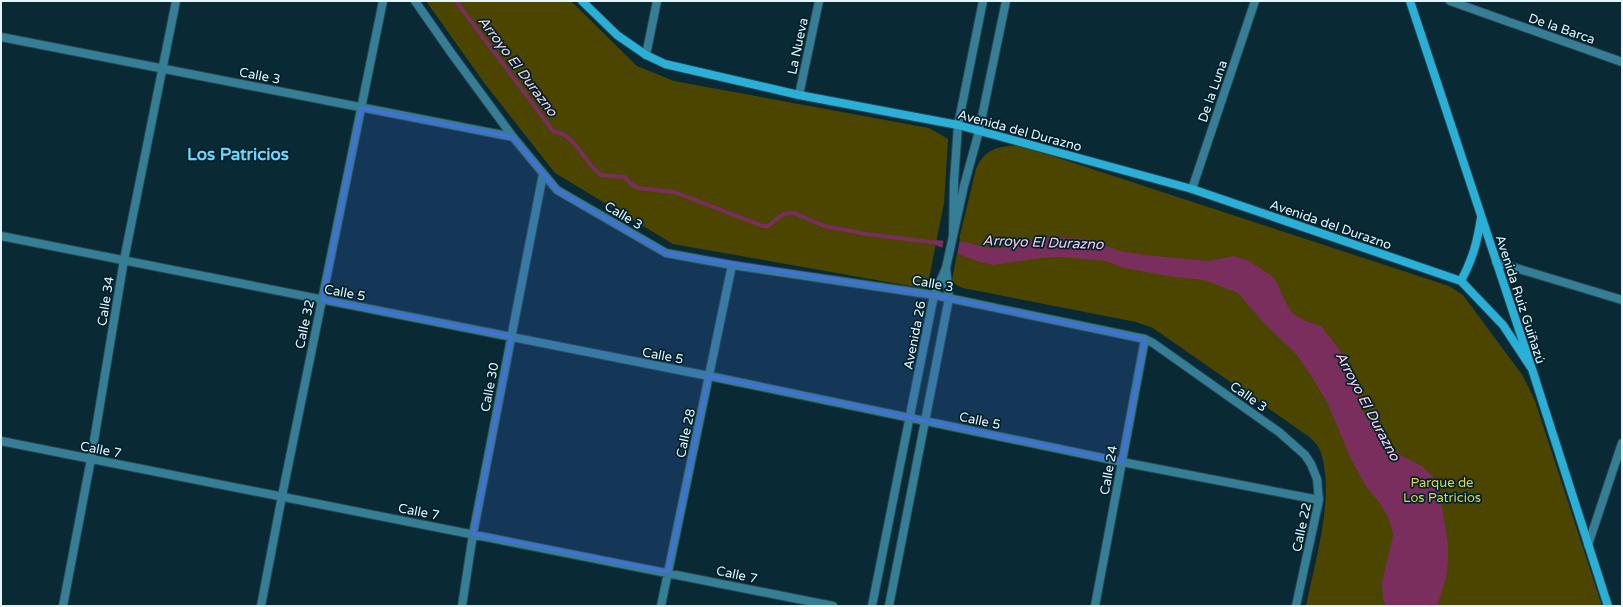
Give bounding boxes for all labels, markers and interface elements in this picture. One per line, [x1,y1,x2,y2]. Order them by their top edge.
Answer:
street label: De la Barca [1526,10,1597,48]
water label: Arroyo El Durazno [474,13,562,121]
street label: La Nueva [784,16,812,76]
street label: De la Luna [1195,58,1231,125]
street label: Calle 3 [238,64,282,88]
street label: Avenida del Durazno [956,107,1084,155]
district label: Los Patricios [187,144,289,165]
street label: Avenida del Durazno [1268,197,1394,253]
street label: Calle 3 [601,198,645,233]
water label: Arroyo El Durazno [982,232,1105,253]
street label: Avenida Ruiz Guiñazú [1492,233,1548,366]
street label: Calle 3 [911,272,955,295]
street label: Calle 34 [94,275,118,327]
street label: Calle 5 [323,281,367,305]
street label: Calle 32 [292,298,318,350]
street label: Avenida 26 [900,299,929,371]
street label: Calle 5 [641,344,685,368]
water label: Arroyo El Durazno [1332,349,1404,465]
street label: Calle 30 [477,361,503,413]
street label: Calle 3 [1227,378,1270,415]
street label: Calle 28 [673,407,699,459]
street label: Calle 5 [958,409,1002,433]
street label: Calle 7 [79,438,123,462]
street label: Calle 24 [1097,444,1121,496]
park label: Parque de Los Patricios [1403,475,1481,506]
street label: Calle 7 [397,500,441,524]
street label: Calle 22 [1289,501,1315,553]
street label: Calle 7 [715,563,759,587]

